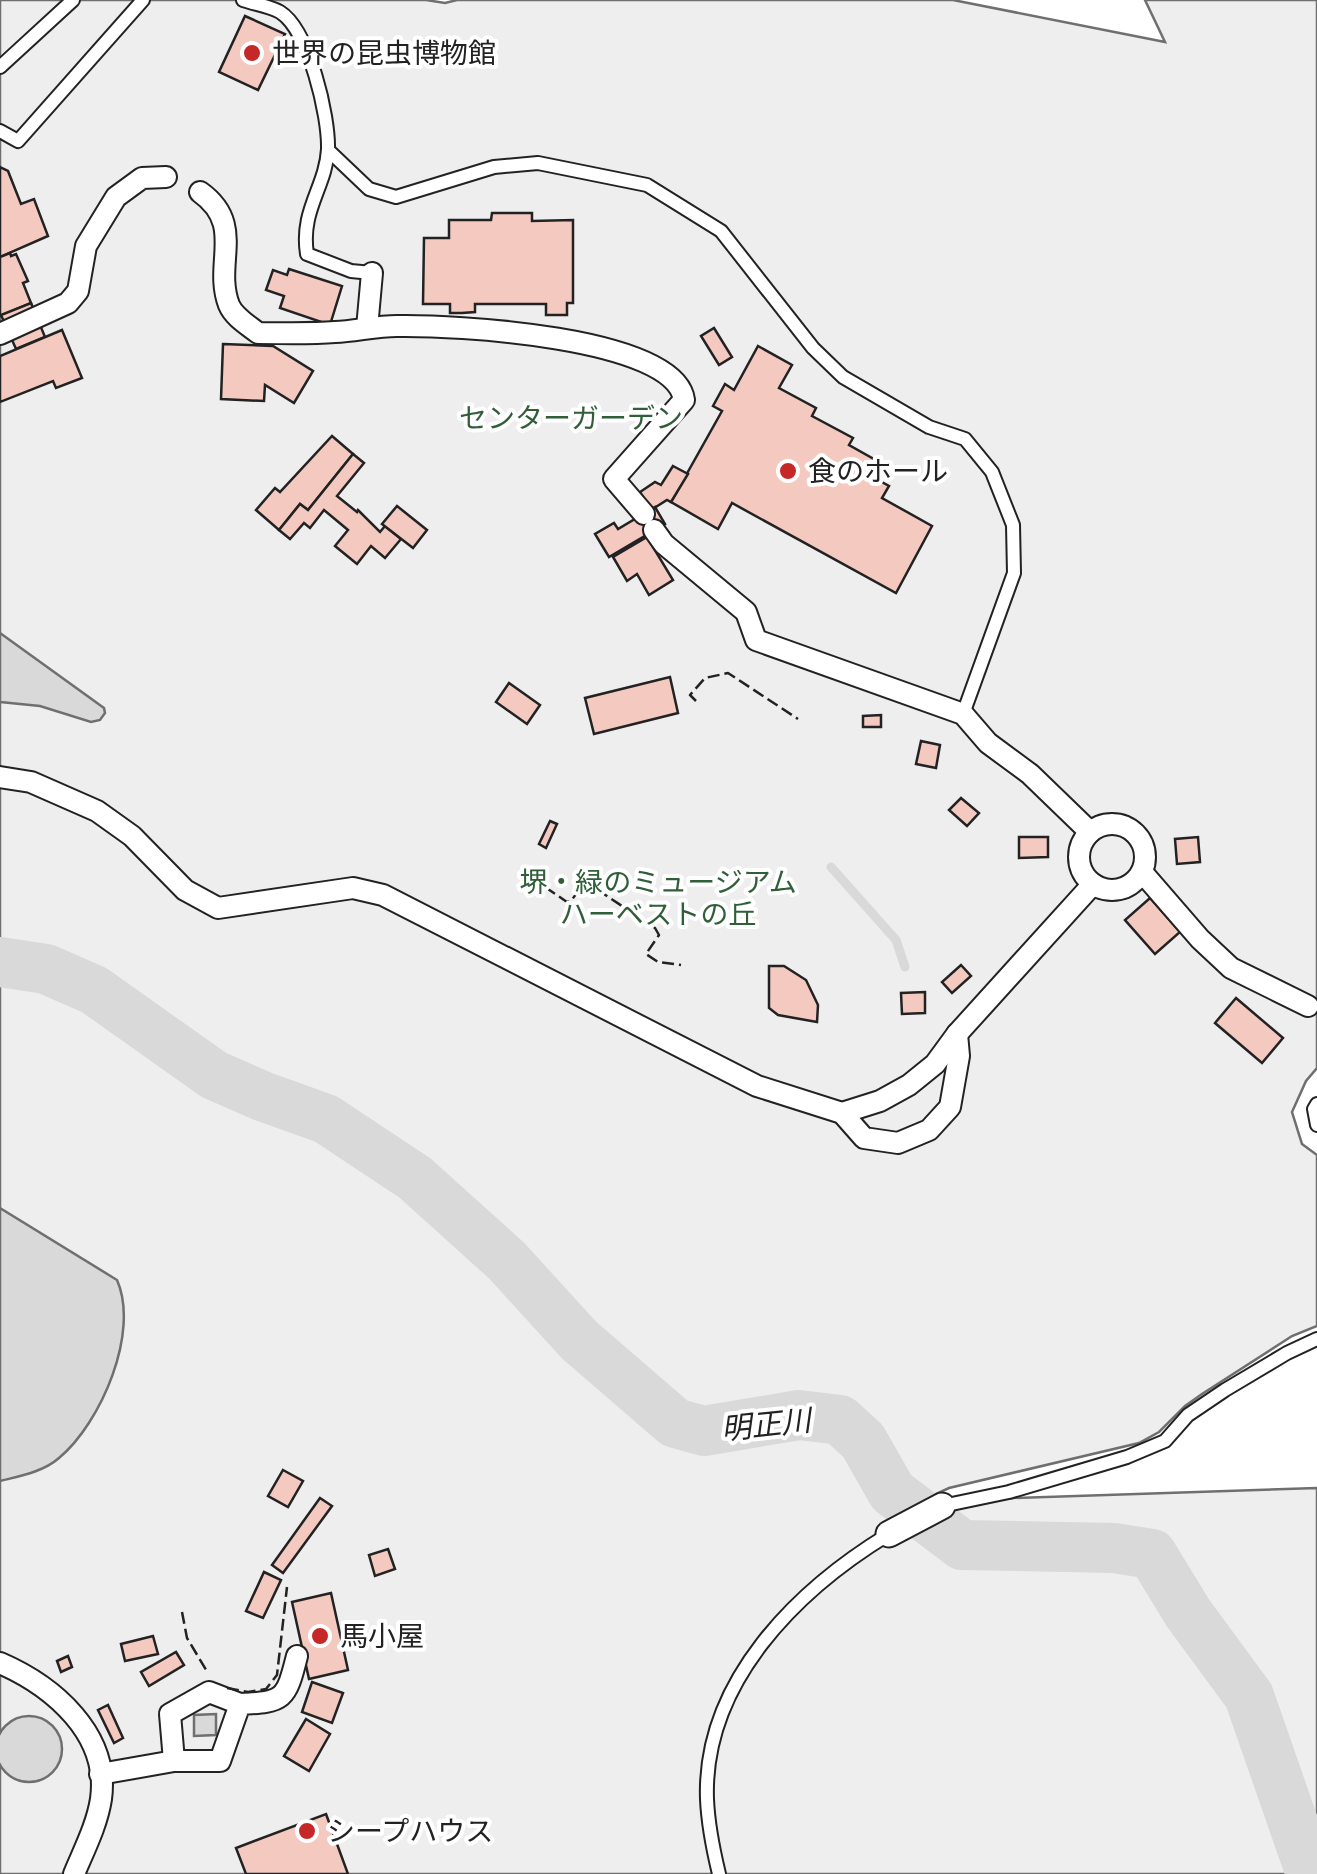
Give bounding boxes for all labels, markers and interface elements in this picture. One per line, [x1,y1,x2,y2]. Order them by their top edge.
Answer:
place label: 世界の昆虫博物館 [272,33,496,71]
marker: 世界の昆虫博物館 [241,42,263,64]
park label: センターガーデン [459,398,683,436]
place label: 食のホール [808,451,948,489]
marker: 食のホール [777,460,799,482]
park label: 堺・緑のミュージアム ハーベストの丘 [519,862,797,932]
water label: 明正川 [719,1398,816,1449]
place label: 馬小屋 [340,1616,424,1654]
marker: 馬小屋 [309,1625,331,1647]
place label: シープハウス [327,1811,493,1849]
marker: シープハウス [296,1820,318,1842]

